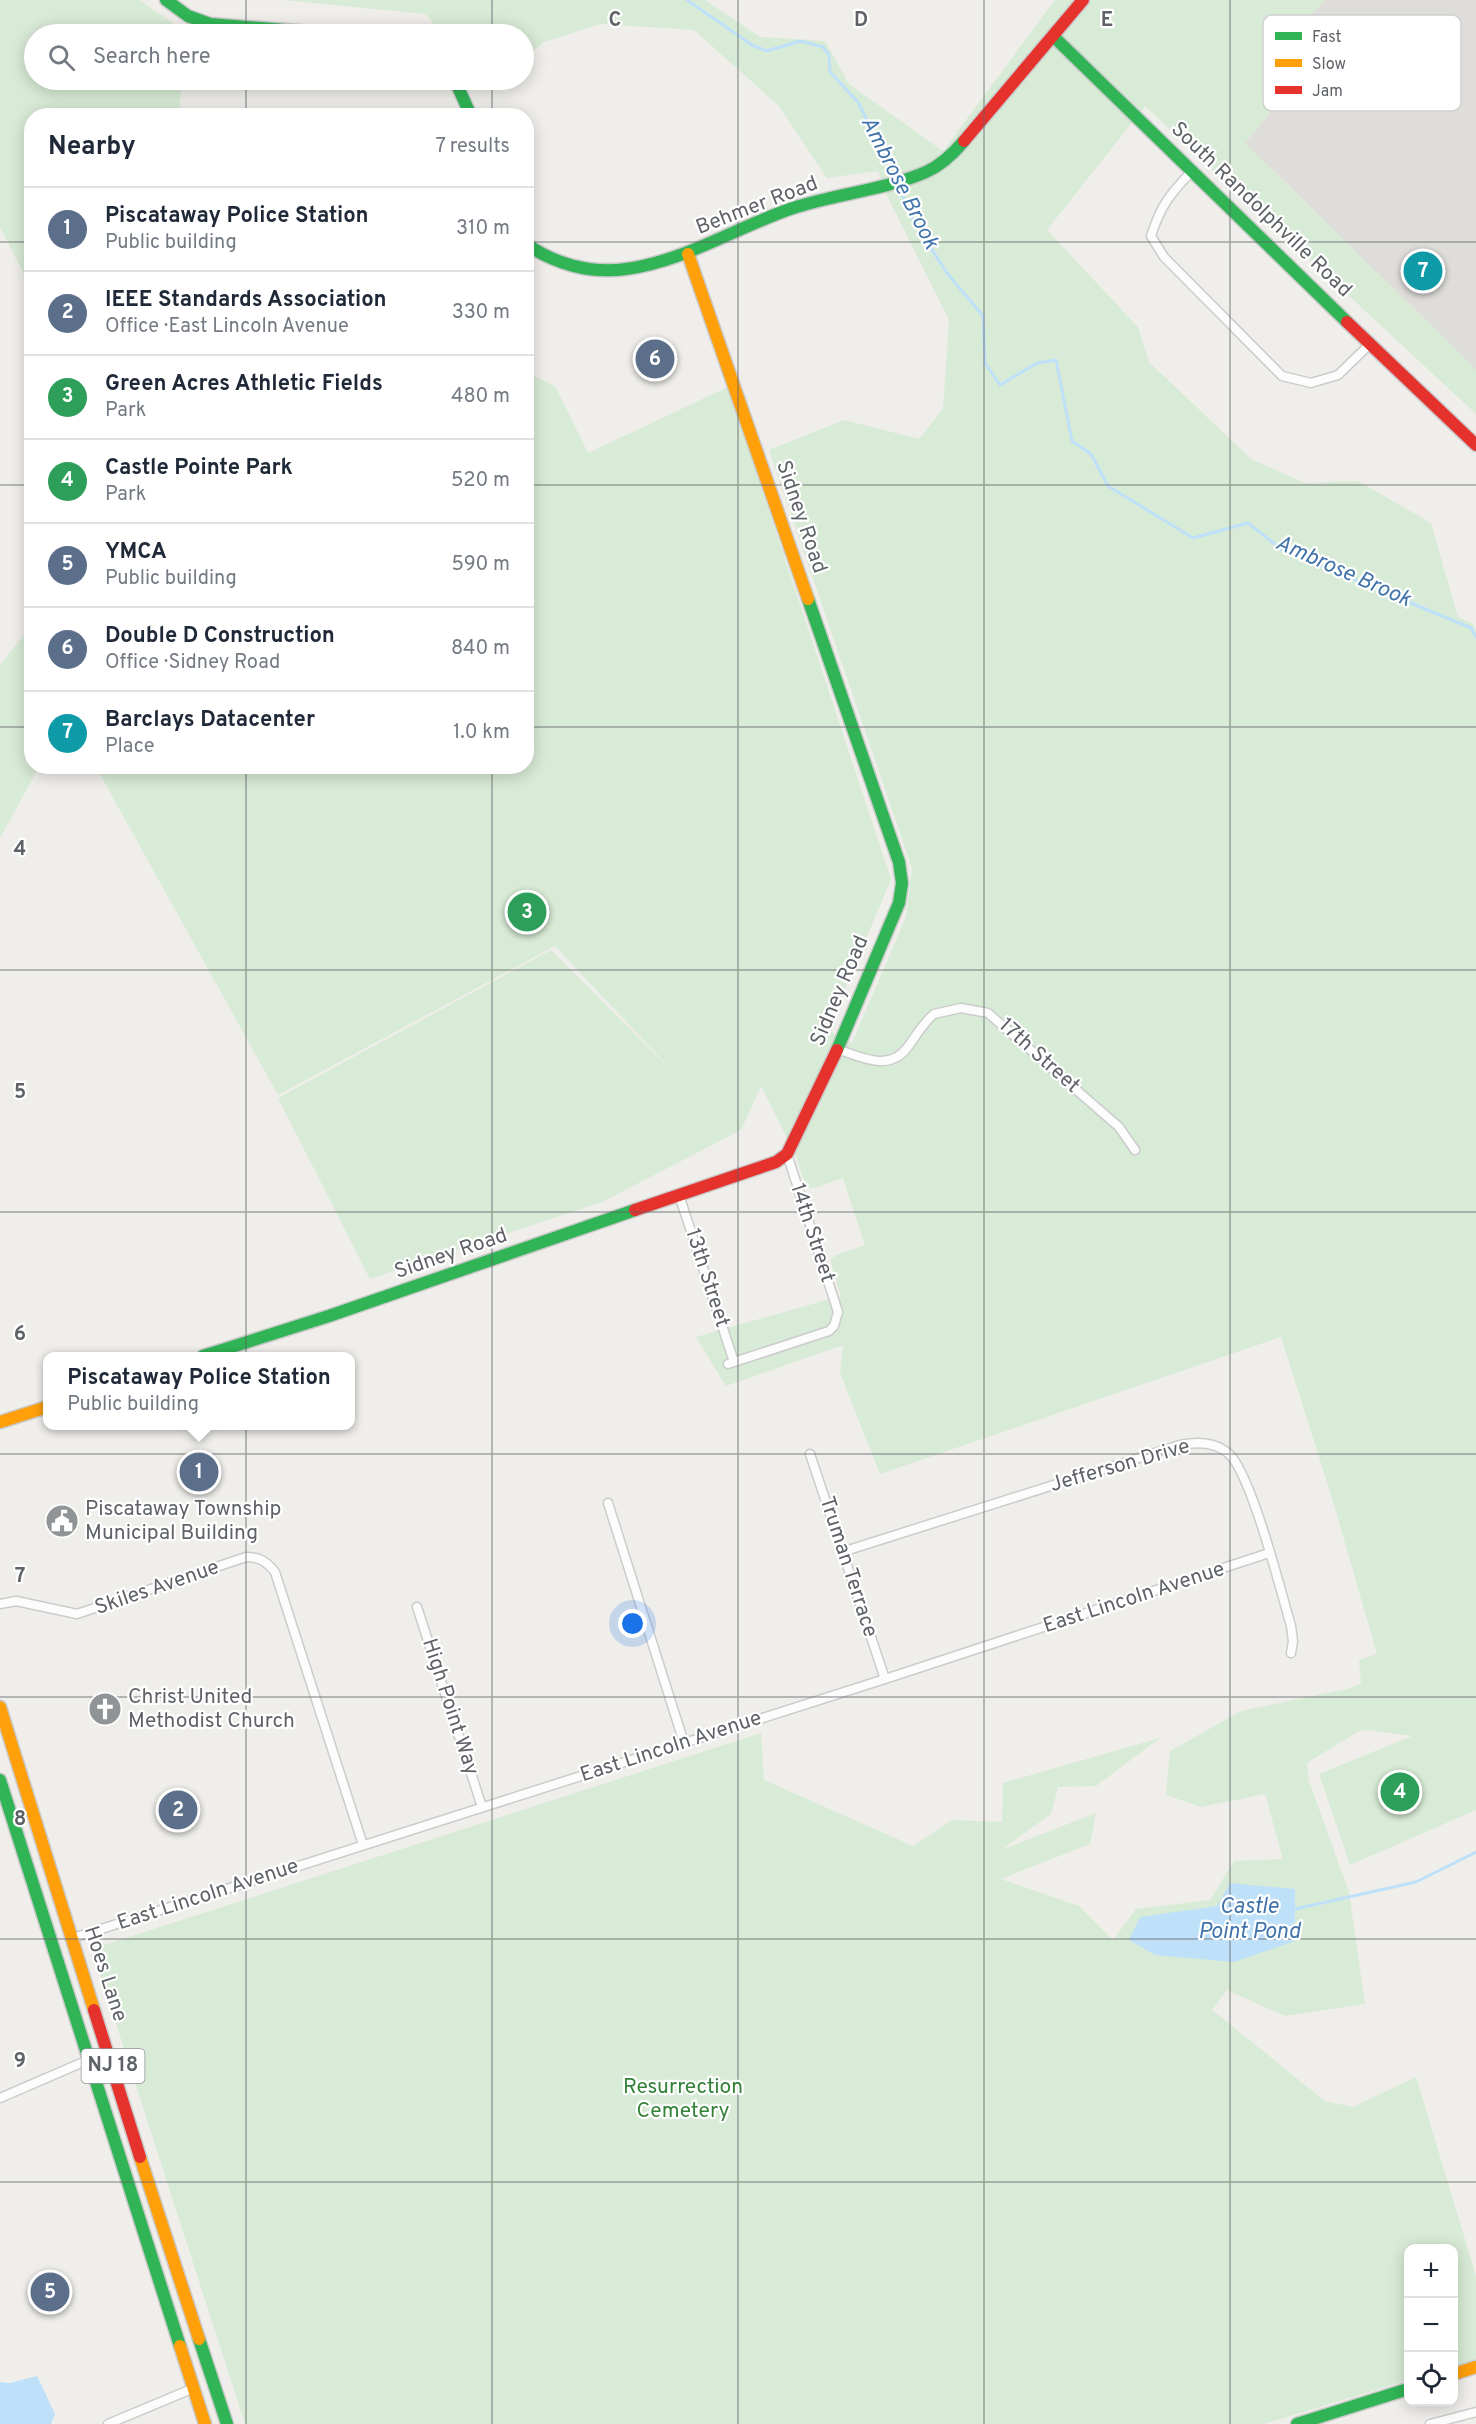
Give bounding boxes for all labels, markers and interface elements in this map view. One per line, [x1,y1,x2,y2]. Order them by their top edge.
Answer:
text: C [609,8,621,34]
text: D [854,8,868,34]
text: E [1101,8,1113,34]
legend [1263,15,1461,111]
search box [24,24,534,90]
text: Fast [1312,28,1342,48]
icon: search [45,41,78,74]
text: Search here [93,44,211,71]
text: Slow [1312,55,1346,75]
text: Jam [1312,82,1343,102]
water label: Ambrose Brook [854,112,944,255]
street label: South Randolphville Road [1165,116,1357,304]
text: Nearby [48,131,136,164]
text: 7 results [435,134,510,160]
street label: Behmer Road [692,170,822,242]
text: Piscataway Police Station [105,203,369,230]
text: 1 [64,216,72,242]
text: 310 m [456,216,510,242]
text: Public building [105,230,237,256]
pin: 7 [1404,248,1442,294]
text: IEEE Standards Association [105,287,387,314]
text: 2 [61,300,74,326]
text: 330 m [452,300,510,326]
text: Office · East Lincoln Avenue [105,314,349,340]
pin: 6 [636,336,674,382]
text: Green Acres Athletic Fields [105,371,383,398]
text: 3 [62,384,74,410]
text: 480 m [451,384,510,410]
text: Park [105,398,146,424]
text: Castle Pointe Park [105,455,293,482]
street label: Sidney Road [769,457,833,577]
text: 4 [61,468,74,494]
text: 520 m [451,468,510,494]
text: Park [105,482,146,508]
water label: Ambrose Brook [1271,530,1416,614]
text: YMCA [105,539,167,566]
text: 5 [61,552,74,578]
text: 590 m [452,552,510,578]
text: Public building [105,566,237,592]
text: Double D Construction [105,623,335,650]
text: 6 [61,636,74,662]
text: 840 m [451,636,510,662]
text: Office · Sidney Road [105,650,280,676]
text: Barclays Datacenter [105,707,315,734]
text: 7 [62,720,73,746]
text: 1.0 km [453,720,510,746]
text: Place [105,734,155,760]
text: 4 [14,837,26,863]
pin: 3 [508,890,546,934]
street label: Sidney Road [805,932,875,1050]
street label: 17th Street [993,1012,1085,1100]
text: 5 [14,1080,26,1106]
street label: 14th Street [783,1180,841,1286]
street label: Sidney Road [391,1222,511,1286]
street label: 13th Street [678,1225,736,1331]
text: 6 [14,1322,26,1348]
popup [43,1352,355,1430]
text: Piscataway Police Station [67,1365,331,1392]
text: Public building [67,1392,199,1418]
street label: Jefferson Drive [1047,1433,1193,1499]
pin: 1 [180,1450,218,1494]
street label: Truman Terrace [813,1493,883,1641]
place label: Piscataway Township Municipal Building [85,1496,281,1547]
public building icon: Piscataway Township Municipal Building [44,1503,80,1539]
street label: Skiles Avenue [91,1554,223,1622]
street label: East Lincoln Avenue [1040,1556,1228,1640]
text: 7 [15,1564,25,1590]
your location [618,1609,647,1638]
street label: High Point Way [415,1635,485,1779]
place label: Christ United Methodist Church [128,1684,295,1735]
church icon: Christ United Methodist Church [87,1691,123,1727]
street label: East Lincoln Avenue [577,1705,765,1789]
pin: 4 [1380,1770,1420,1814]
pin: 2 [158,1788,198,1832]
text: 8 [14,1807,26,1833]
street label: East Lincoln Avenue [114,1853,302,1937]
water label: Castle Point Pond [1198,1894,1302,1946]
street label: Hoes Lane [77,1923,133,2025]
text: 9 [14,2049,26,2075]
road number: NJ 18 [82,2049,144,2083]
park label: Resurrection Cemetery [623,2074,743,2125]
map controls [1404,2244,1458,2406]
button: + [1404,2244,1458,2298]
pin: 5 [31,2270,70,2314]
button: − [1404,2298,1458,2352]
button: locate [1404,2352,1458,2406]

